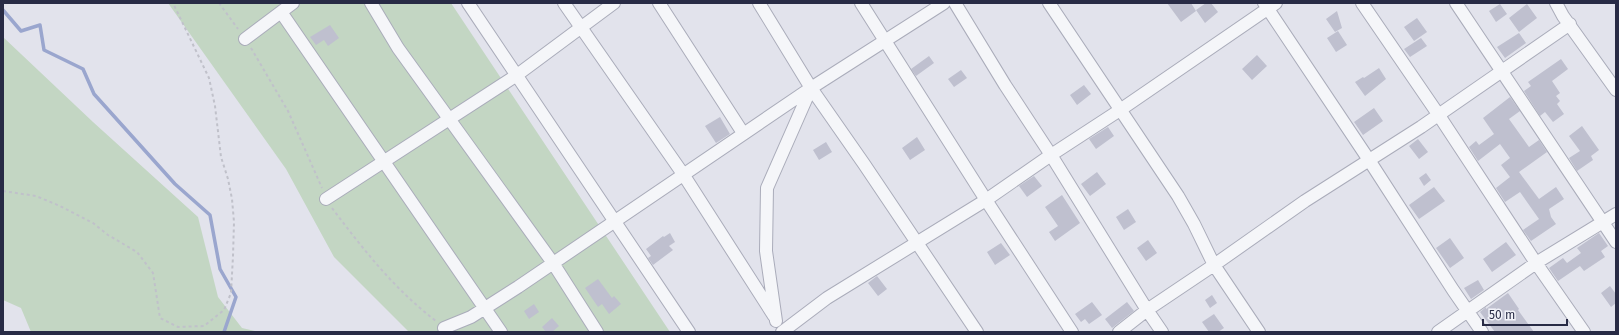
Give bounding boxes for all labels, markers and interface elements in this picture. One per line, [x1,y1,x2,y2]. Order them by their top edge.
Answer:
scale bar [1483,301,1567,327]
text: 50 m [1489,308,1515,322]

